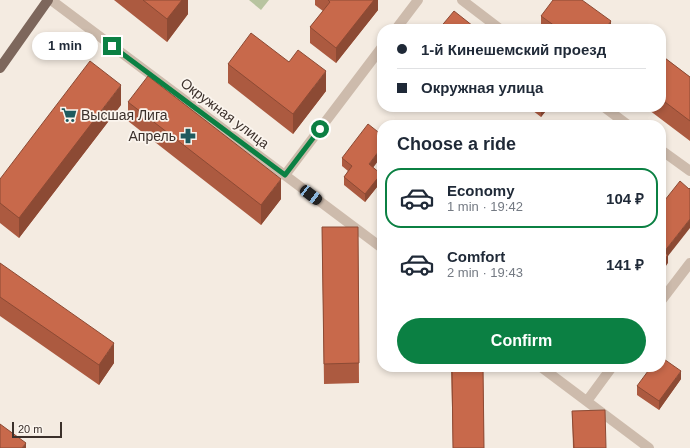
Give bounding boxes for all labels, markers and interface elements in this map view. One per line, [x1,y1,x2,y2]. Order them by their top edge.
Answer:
callout: 1 min [32,32,98,60]
route end [103,37,121,55]
text: 1 min [48,38,82,53]
text: 1-й Кинешемский проезд [421,41,606,58]
street label: Окружная улица [178,75,273,152]
text: Окружная улица [421,79,543,96]
supermarket icon: Высшая Лига [60,106,78,124]
place label: Высшая Лига [81,107,168,123]
route start [311,120,329,138]
pharmacy icon: Апрель [179,127,197,145]
place label: Апрель [129,128,176,144]
text: Choose a ride [397,134,516,154]
icon: car [399,180,435,216]
text: Economy [447,182,515,199]
car [298,183,324,207]
text: 104 ₽ [606,190,644,207]
text: 1 min · 19:42 [447,199,523,214]
icon: car [399,246,435,282]
text: Comfort [447,248,505,265]
text: 141 ₽ [606,256,644,273]
text: 2 min · 19:43 [447,265,523,280]
button: Confirm [397,318,646,364]
scale bar [12,420,62,439]
text: 20 m [18,423,42,435]

